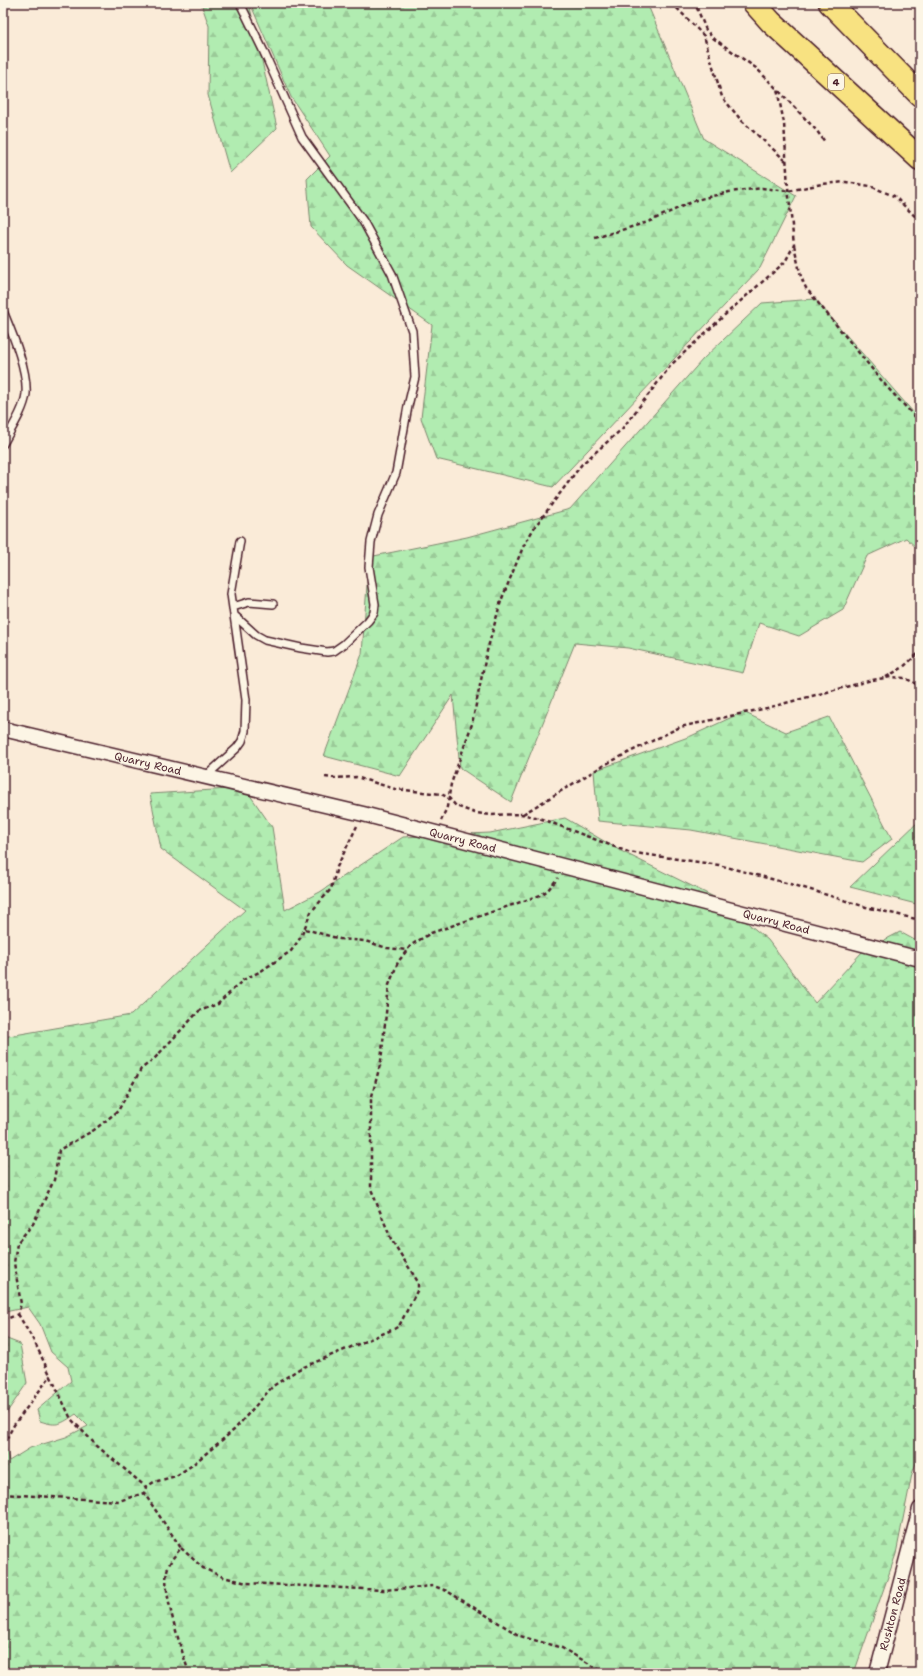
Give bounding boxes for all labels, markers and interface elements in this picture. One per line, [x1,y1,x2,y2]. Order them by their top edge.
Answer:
road number: 4 [828,74,844,90]
street label: Quarry Road [113,749,183,779]
street label: Quarry Road [428,825,498,856]
street label: Quarry Road [741,906,811,938]
street label: Rushton Road [876,1576,910,1652]

